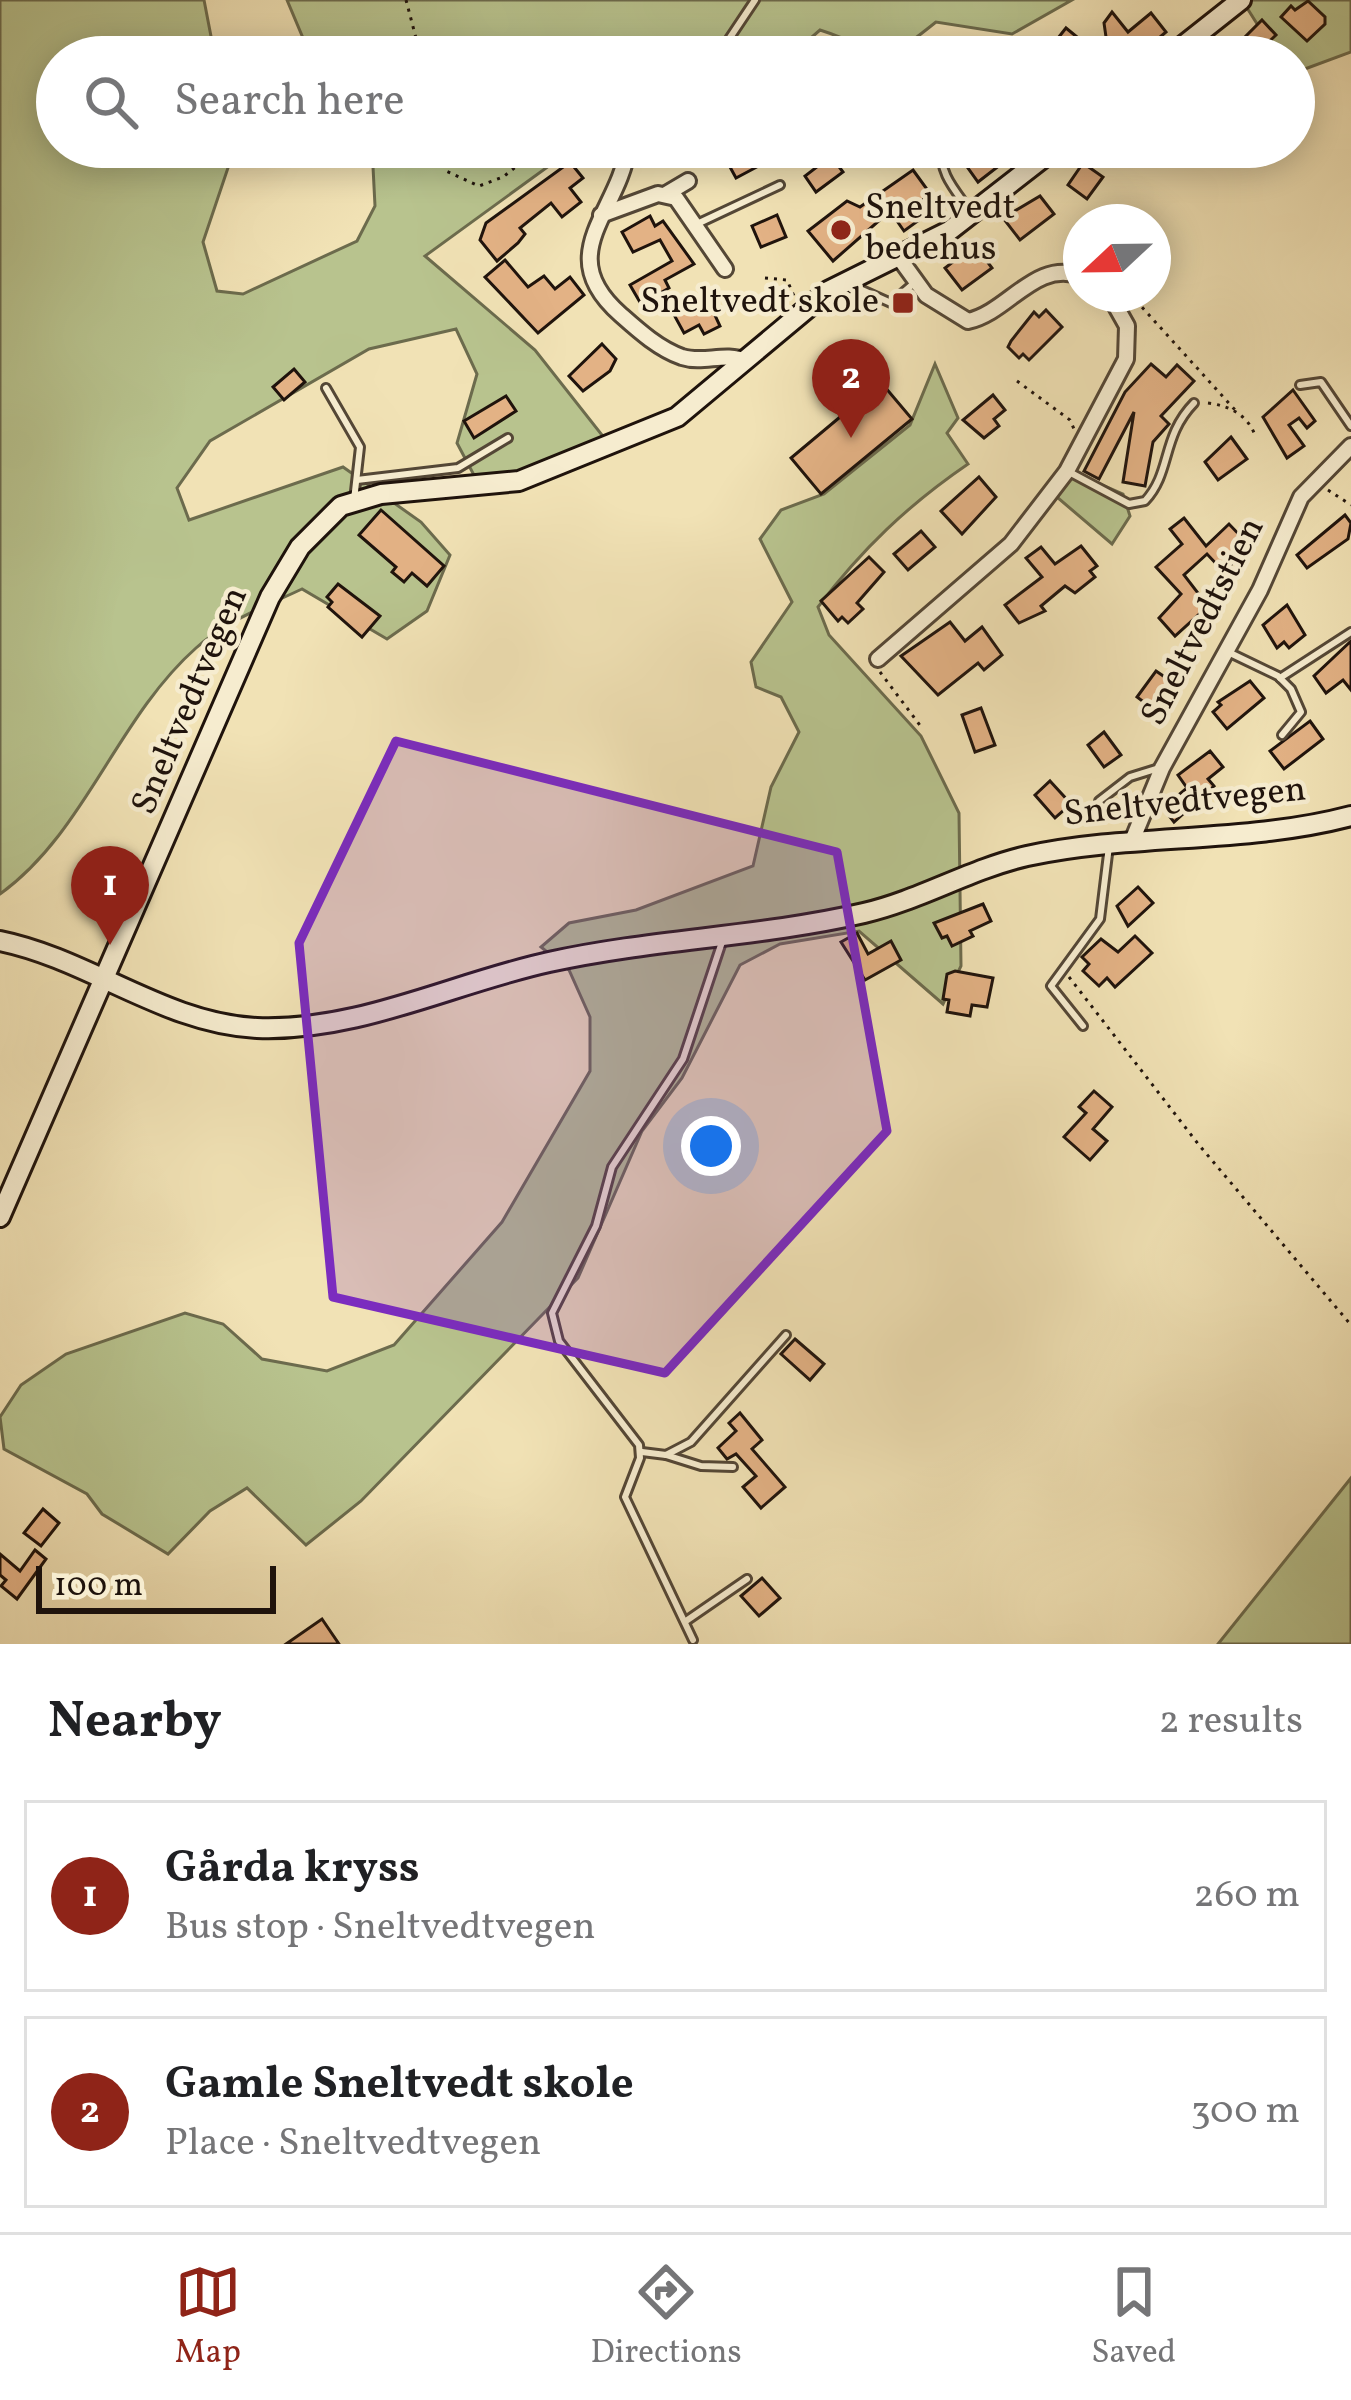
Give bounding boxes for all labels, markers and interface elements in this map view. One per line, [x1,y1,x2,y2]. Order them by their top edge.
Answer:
search box [36,36,1315,168]
icon: search [78,69,144,135]
text: Search here [174,71,405,134]
place label: Sneltvedt bedehus [865,184,1015,275]
north arrow [1063,204,1171,312]
marker: Sneltvedt bedehus [828,217,854,243]
place label: Sneltvedt skole [640,278,879,328]
marker: Sneltvedt skole [890,290,916,316]
pin: 2 [812,339,890,438]
street label: Sneltvedtstien [1130,509,1278,735]
street label: Sneltvedtvegen [120,579,262,823]
street label: Sneltvedtvegen [1061,765,1309,841]
pin: 1 [71,846,149,945]
your location [681,1116,741,1176]
scale bar [36,1560,276,1613]
text: 100 m [54,1564,143,1610]
text: Nearby [48,1687,222,1758]
text: 2 results [1159,1695,1303,1749]
text: Gårda kryss [165,1838,420,1901]
text: 1 [82,1869,98,1923]
text: 260 m [1194,1869,1300,1923]
text: Bus stop · Sneltvedtvegen [165,1901,596,1955]
text: Gamle Sneltvedt skole [165,2054,634,2117]
text: 2 [80,2085,100,2139]
text: 300 m [1191,2085,1300,2139]
text: Place · Sneltvedtvegen [165,2117,541,2171]
tab: Map [175,2259,241,2377]
tab: Directions [590,2259,742,2377]
tab: Saved [1091,2259,1176,2377]

